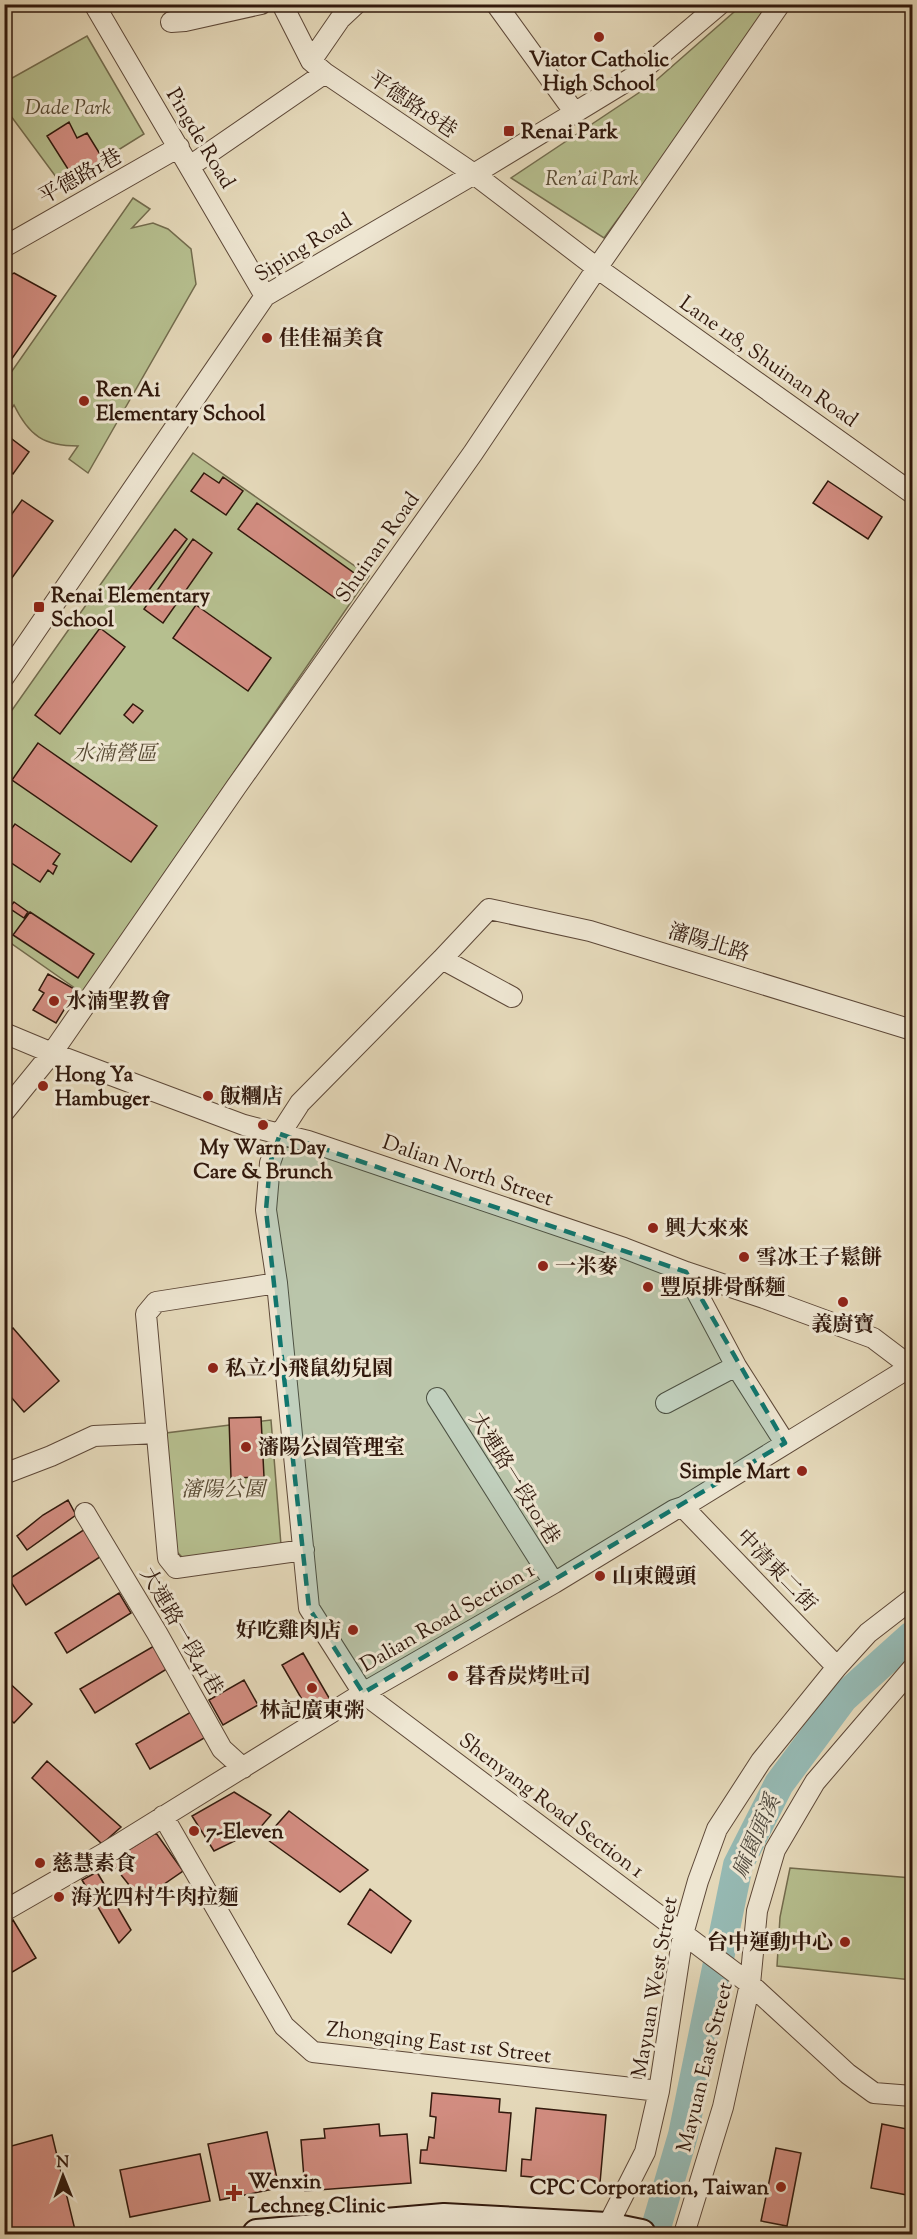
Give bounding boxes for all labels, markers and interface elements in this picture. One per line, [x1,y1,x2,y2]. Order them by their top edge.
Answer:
marker: Viator Catholic High School [592,30,606,44]
place label: Viator Catholic High School [529,46,670,100]
street label: 平德路18巷 [361,65,462,147]
street label: Pingde Road [157,83,241,195]
park label: Dade Park [25,94,112,124]
place label: Renai Park [521,118,618,148]
marker: Renai Park [502,124,516,138]
street label: 平德路1巷 [34,143,128,213]
park label: Ren'ai Park [545,165,639,195]
street label: Siping Road [249,207,359,291]
street label: Lane 118, Shuinan Road [672,290,863,436]
place label: 佳佳福美食 [279,325,384,355]
marker: 佳佳福美食 [260,331,274,345]
place label: Ren Ai Elementary School [96,376,266,430]
marker: Ren Ai Elementary School [77,394,91,408]
street label: Shuinan Road [329,487,428,610]
place label: Renai Elementary School [51,582,210,636]
marker: Renai Elementary School [32,600,46,614]
park label: 水湳營區 [73,740,160,770]
street label: 瀋陽北路 [664,917,753,971]
place label: 水湳聖教會 [66,988,171,1018]
marker: 水湳聖教會 [47,994,61,1008]
place label: Hong Ya Hambuger [55,1061,150,1115]
marker: Hong Ya Hambuger [36,1079,50,1093]
place label: 飯糰店 [220,1083,283,1113]
marker: 飯糰店 [201,1089,215,1103]
marker: My Warn Day Care & Brunch [256,1118,270,1132]
street label: Dalian North Street [378,1129,557,1215]
place label: My Warn Day Care & Brunch [193,1134,333,1188]
place label: 興大來來 [665,1215,749,1245]
marker: 興大來來 [646,1221,660,1235]
place label: 雪冰王子鬆餅 [756,1244,882,1274]
marker: 雪冰王子鬆餅 [737,1250,751,1264]
place label: 一米麥 [555,1253,618,1283]
marker: 一米麥 [536,1259,550,1273]
place label: 豐原排骨酥麵 [660,1274,786,1304]
marker: 豐原排骨酥麵 [641,1280,655,1294]
marker: 義廚寶 [836,1295,850,1309]
place label: 義廚寶 [812,1311,875,1341]
place label: 私立小飛鼠幼兒園 [225,1355,393,1385]
marker: 私立小飛鼠幼兒園 [206,1361,220,1375]
street label: 大連路一段101巷 [461,1407,566,1551]
place label: 瀋陽公園管理室 [258,1434,405,1464]
marker: 瀋陽公園管理室 [239,1440,253,1454]
place label: Simple Mart [679,1458,791,1488]
marker: Simple Mart [795,1464,809,1478]
park label: 瀋陽公園 [181,1476,268,1506]
street label: 中清東二街 [728,1523,823,1620]
street label: Dalian Road Section 1 [355,1557,541,1681]
street label: 大連路一段41巷 [131,1562,229,1702]
place label: 山東饅頭 [612,1563,696,1593]
marker: 山東饅頭 [593,1569,607,1583]
place label: 好吃雞肉店 [236,1617,341,1647]
marker: 好吃雞肉店 [346,1623,360,1637]
place label: 暮香炭烤吐司 [465,1663,591,1693]
marker: 暮香炭烤吐司 [446,1669,460,1683]
marker: 林記廣東粥 [305,1681,319,1695]
place label: 林記廣東粥 [260,1697,365,1727]
street label: Shenyang Road Section 1 [452,1727,650,1886]
water label: 麻園頭溪 [725,1789,791,1884]
place label: 7-Eleven [206,1818,284,1848]
marker: 7-Eleven [187,1824,201,1838]
place label: 慈慧素食 [52,1850,136,1880]
marker: 慈慧素食 [33,1856,47,1870]
place label: 海光四村牛肉拉麵 [71,1884,239,1914]
marker: 海光四村牛肉拉麵 [52,1890,66,1904]
street label: Mayuan West Street [625,1895,687,2080]
place label: 台中運動中心 [707,1929,833,1959]
marker: 台中運動中心 [838,1935,852,1949]
street label: Mayuan East Street [670,1979,742,2156]
street label: Zhongqing East 1st Street [325,2015,553,2073]
north arrow [33,2146,93,2206]
text: N [56,2152,70,2175]
place label: Wenxin Lechneg Clinic [248,2168,386,2222]
place label: CPC Corporation, Taiwan [530,2174,770,2204]
marker: CPC Corporation, Taiwan [774,2180,788,2194]
marker: Wenxin Lechneg Clinic [225,2184,243,2202]

